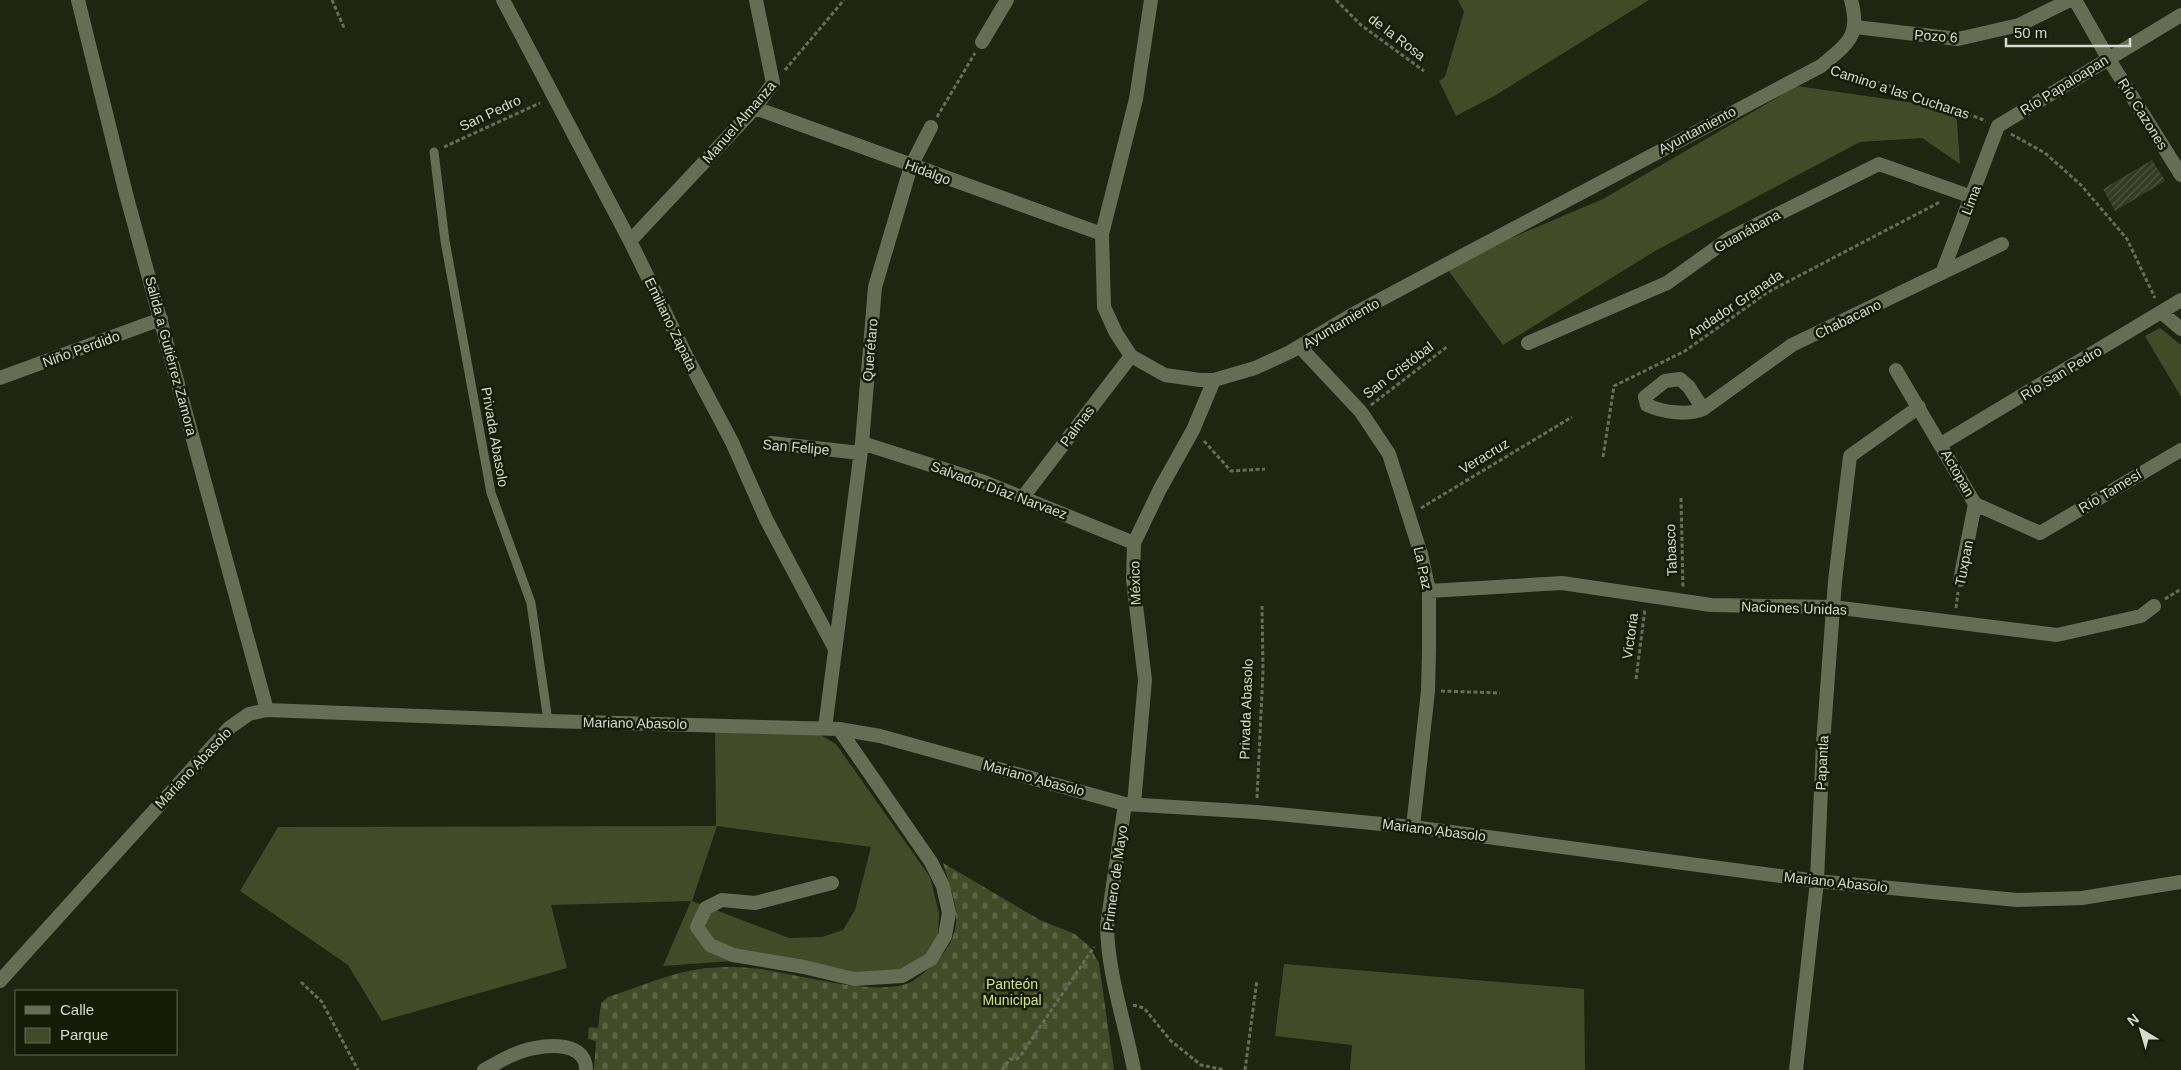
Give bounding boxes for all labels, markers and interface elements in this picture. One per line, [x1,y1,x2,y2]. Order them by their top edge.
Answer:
street label: de la Rosa [1365,10,1429,64]
scale bar [2006,15,2130,47]
text: 50 m [2014,24,2047,41]
street label: Pozo 6 [1914,26,1959,46]
street label: Río Papaloapan [2017,52,2111,118]
street label: Camino a las Cucharas [1828,62,1972,122]
street label: Río Cazones [2115,75,2171,153]
street label: Manuel Almanza [699,78,779,166]
street label: San Pedro [457,92,524,134]
street label: Ayuntamiento [1656,103,1739,157]
street label: Hidalgo [903,156,953,188]
street label: Lima [1958,183,1984,217]
street label: Guanábana [1711,206,1783,256]
street label: Andador Granada [1684,266,1786,342]
street label: Salida a Gutiérrez Zamora [142,275,200,438]
street label: Emiliano Zapata [642,275,700,373]
street label: Ayuntamiento [1300,295,1382,351]
street label: Chabacano [1812,296,1884,342]
street label: Querétaro [859,318,881,382]
street label: Niño Perdido [40,328,122,370]
street label: San Cristóbal [1360,338,1436,402]
street label: Río San Pedro [2018,342,2105,404]
street label: Privada Abasolo [478,386,512,488]
street label: Palmas [1057,403,1097,449]
street label: Veracruz [1456,435,1512,477]
street label: San Felipe [762,436,830,458]
street label: Actopan [1938,447,1978,499]
street label: Salvador Díaz Narvaez [929,458,1069,522]
street label: Río Tamesí [2076,466,2144,516]
street label: Tabasco [1662,523,1680,576]
street label: Tuxpan [1952,539,1976,587]
street label: La Paz [1411,545,1435,591]
street label: México [1126,560,1144,605]
street label: Naciones Unidas [1741,598,1847,618]
street label: Victoria [1619,612,1641,660]
street label: Privada Abasolo [1236,658,1256,760]
street label: Mariano Abasolo [583,714,687,732]
street label: Mariano Abasolo [152,724,235,812]
street label: Papantla [1813,735,1831,791]
street label: Mariano Abasolo [982,757,1087,799]
street label: Mariano Abasolo [1381,816,1487,844]
street label: Primero de Mayo [1100,824,1130,932]
street label: Mariano Abasolo [1783,869,1889,895]
park label: Panteón Municipal [982,976,1042,1008]
legend [15,990,178,1055]
text: Calle [60,1001,94,1018]
north arrow [2116,1005,2166,1055]
text: N [2124,1010,2142,1029]
text: Parque [60,1026,108,1043]

